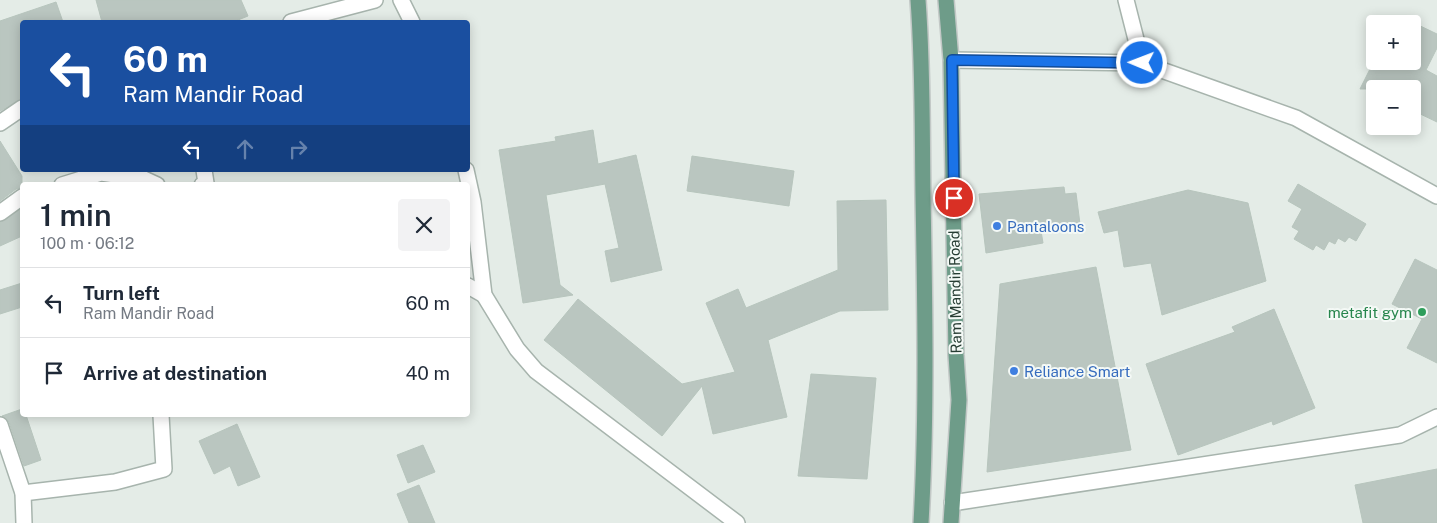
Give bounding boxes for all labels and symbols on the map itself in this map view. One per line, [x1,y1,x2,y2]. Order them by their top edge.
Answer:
position arrow [1115,36,1167,88]
pin [933,177,975,219]
place label: Pantaloons [1007,218,1084,235]
marker: Pantaloons [991,220,1003,232]
street label: Ram Mandir Road [945,230,965,354]
place label: metafit gym [1328,304,1412,321]
marker: metafit gym [1416,306,1428,318]
place label: Reliance Smart [1024,363,1131,380]
marker: Reliance Smart [1008,365,1020,377]

